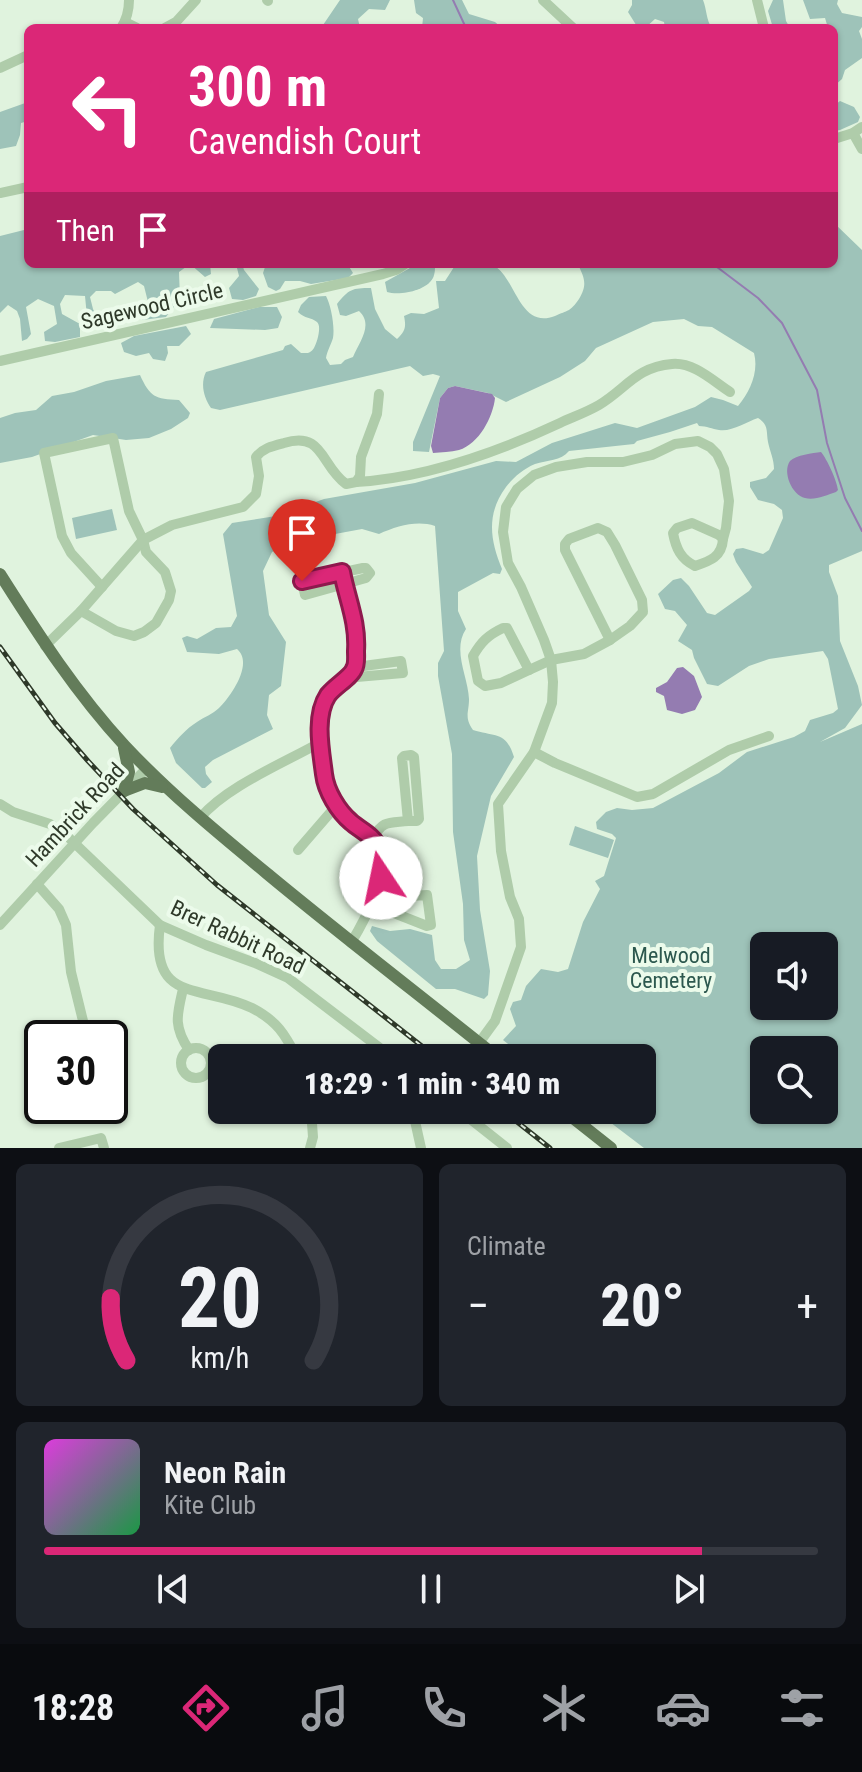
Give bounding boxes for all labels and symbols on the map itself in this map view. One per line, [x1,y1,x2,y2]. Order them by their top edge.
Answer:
street label: Sagewood Circle [79,278,225,334]
pin [268,499,336,581]
street label: Hambrick Road [21,758,129,872]
position arrow [339,836,423,920]
street label: Brer Rabbit Road [167,895,309,979]
park label: Melwood Cemetery [630,943,712,993]
speed limit sign: 30 [24,1020,128,1124]

